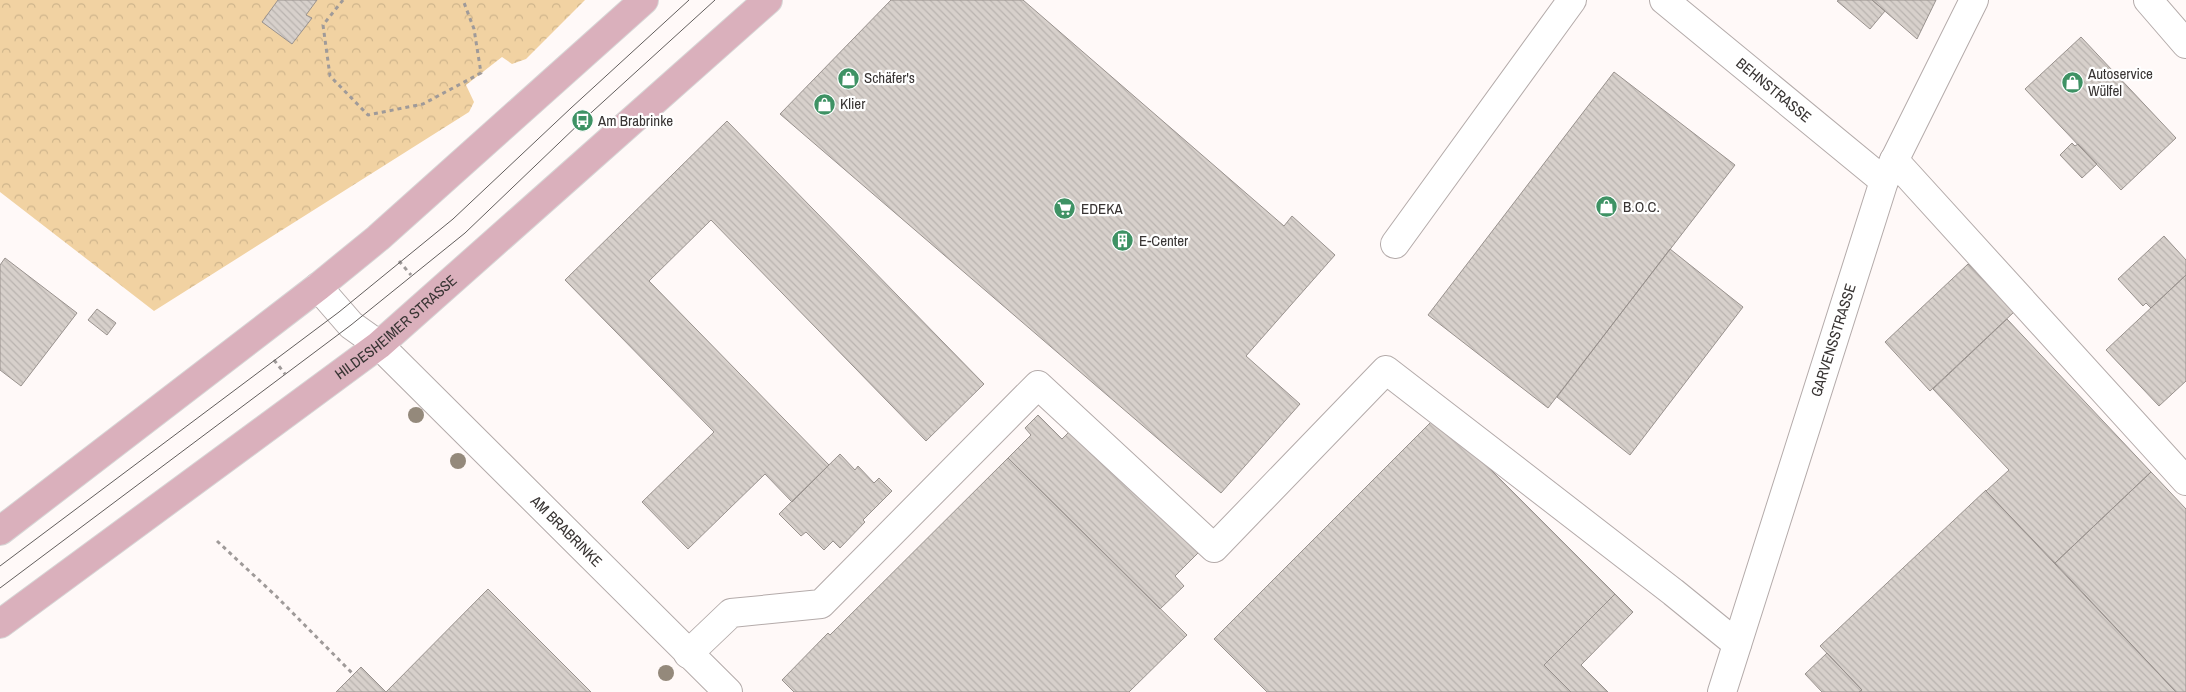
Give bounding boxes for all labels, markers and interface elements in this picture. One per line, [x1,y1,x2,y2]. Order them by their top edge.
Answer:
street label: BEHNSTRASSE [1732,53,1816,127]
place label: Autoservice Wülfel [2087,63,2153,101]
shop icon: Schäfer's [836,66,860,90]
place label: Schäfer's [864,67,915,88]
shop icon: Autoservice Wülfel [2060,71,2084,95]
shop icon: Klier [812,92,836,116]
place label: Klier [840,93,865,114]
bus stop icon: Am Brabrinke [570,109,594,133]
place label: Am Brabrinke [597,110,673,131]
shop icon: B.O.C. [1595,195,1619,219]
place label: B.O.C. [1623,196,1660,217]
supermarket icon: EDEKA [1053,197,1077,221]
place label: EDEKA [1081,198,1123,219]
building icon: E-Center [1111,229,1135,253]
place label: E-Center [1139,230,1188,251]
street label: HILDESHEIMER STRASSE [330,270,461,384]
street label: GARVENSSTRASSE [1805,281,1861,399]
street label: AM BRABRINKE [526,490,607,571]

